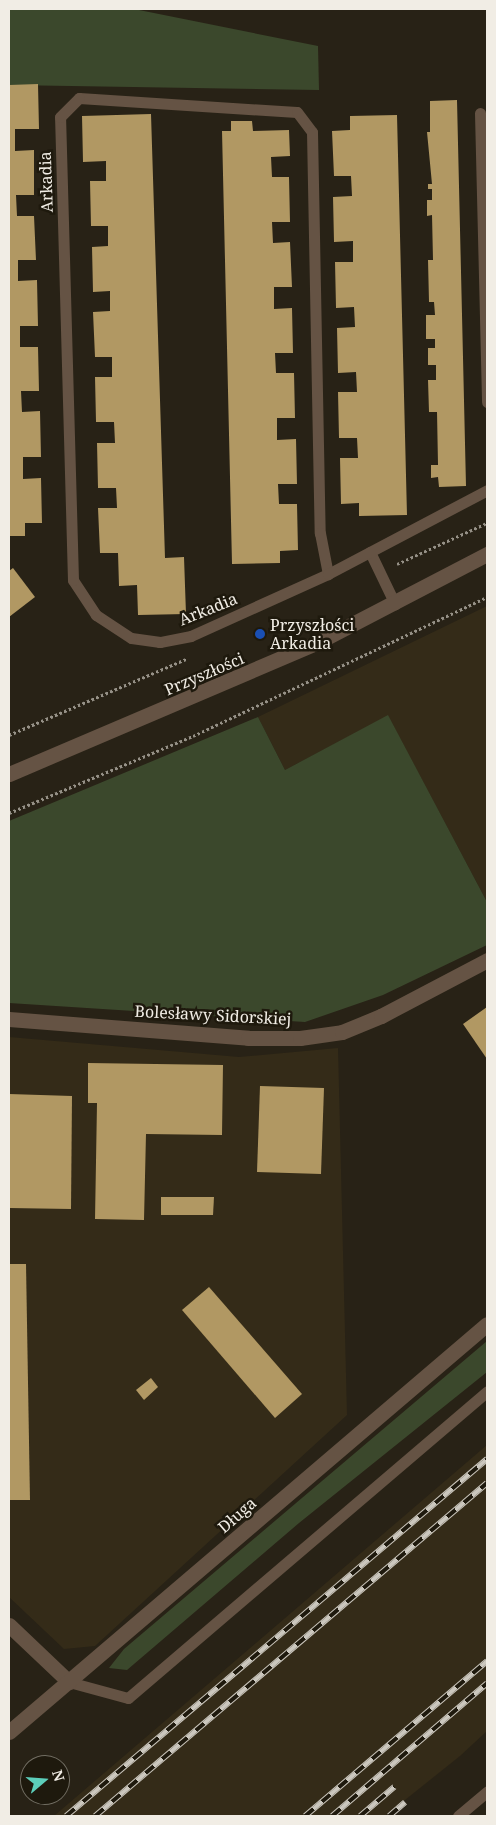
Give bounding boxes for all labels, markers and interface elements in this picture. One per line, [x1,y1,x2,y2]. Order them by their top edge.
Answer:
street label: Arkadia [35,151,57,213]
street label: Arkadia [176,589,240,629]
place label: Przyszłości Arkadia [270,615,354,653]
marker: Przyszłości Arkadia [254,628,266,640]
street label: Przyszłości [161,649,247,699]
street label: Bolesławy Sidorskiej [134,1001,292,1029]
street label: Długa [214,1493,260,1537]
north arrow [20,1755,70,1805]
text: N [48,1767,70,1784]

